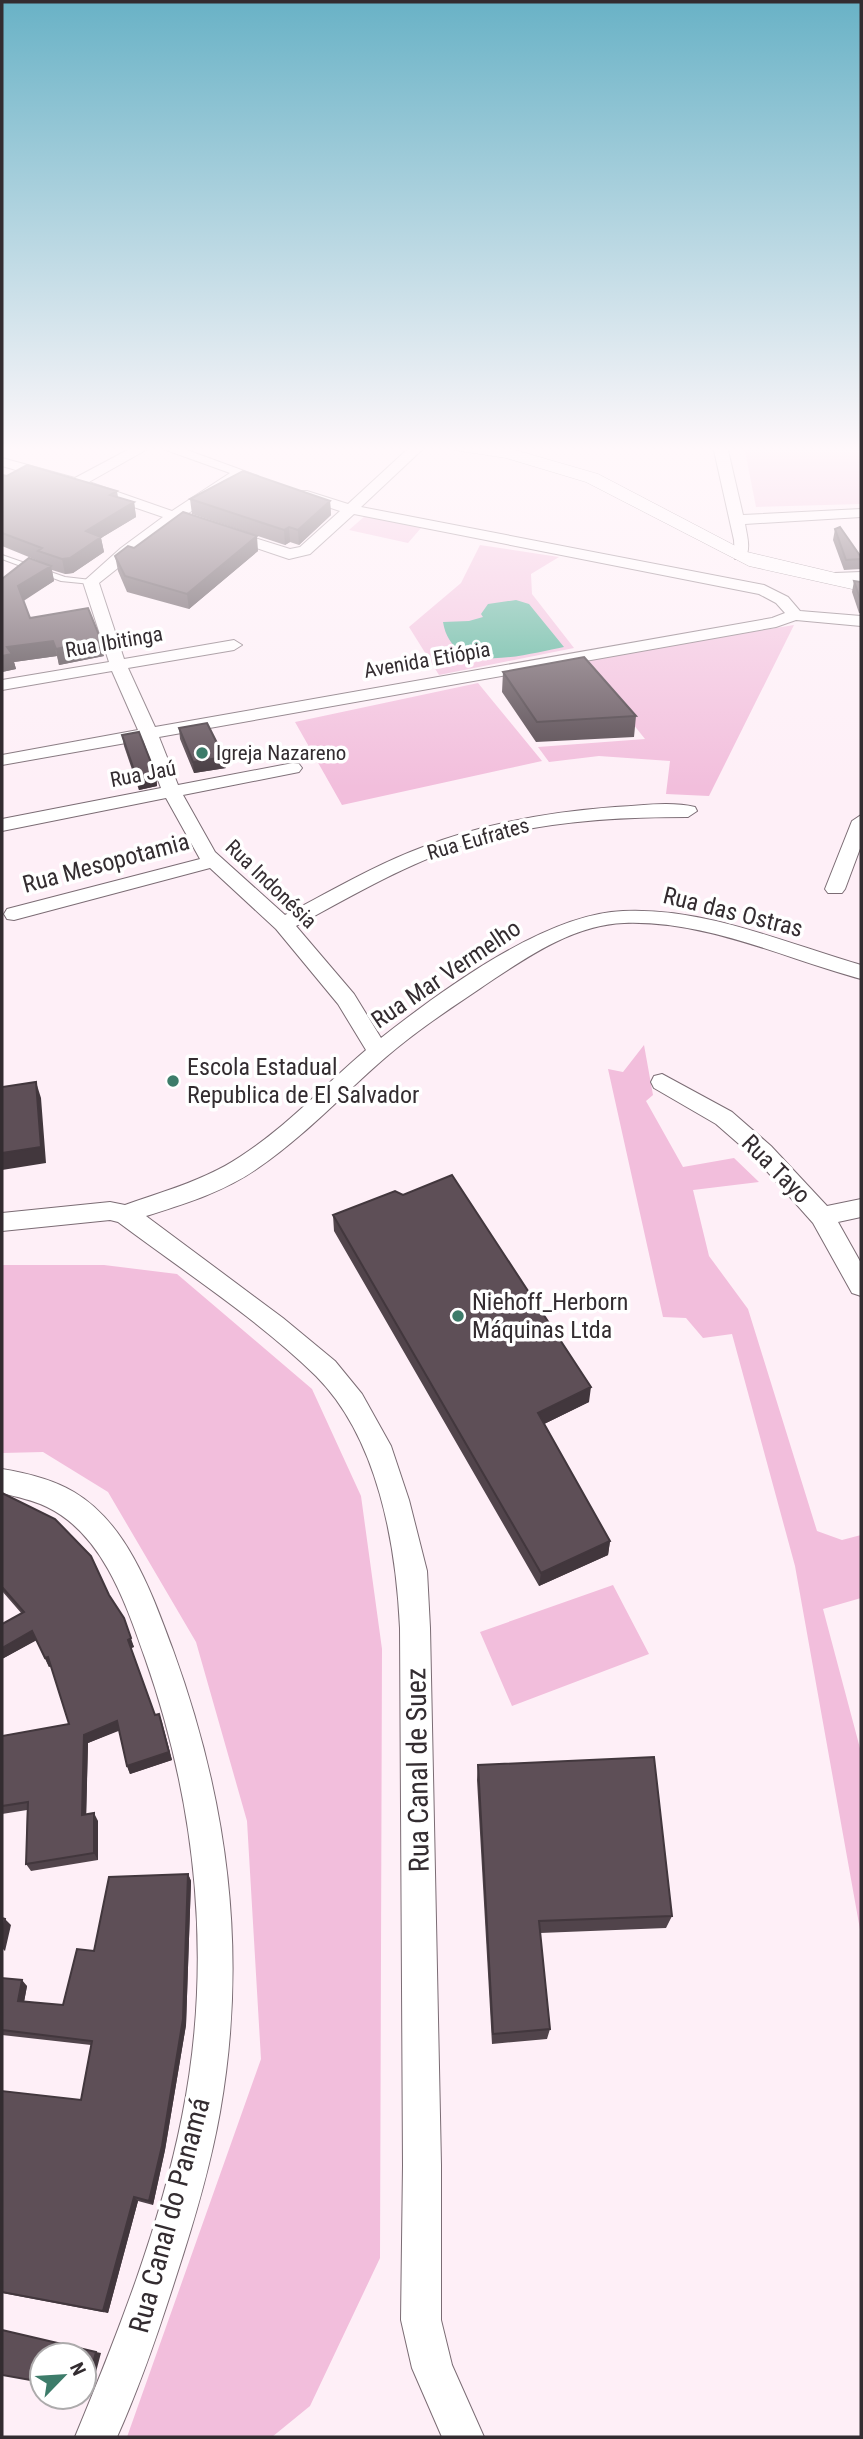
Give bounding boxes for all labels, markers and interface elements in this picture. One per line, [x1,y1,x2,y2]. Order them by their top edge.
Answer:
street label: Rua Ibitinga [64,622,164,662]
street label: Avenida Etiópia [362,637,492,683]
place label: Igreja Nazareno [216,741,346,765]
marker: Igreja Nazareno [194,745,210,761]
street label: Rua Jaú [108,756,178,792]
street label: Rua Eufrates [424,813,532,865]
street label: Rua Mesopotamia [20,827,192,899]
street label: Rua Indonésia [221,835,321,933]
street label: Rua das Ostras [660,881,806,943]
street label: Rua Mar Vermelho [366,914,526,1034]
place label: Escola Estadual Republica de El Salvador [187,1053,419,1109]
marker: Escola Estadual Republica de El Salvador [165,1073,181,1089]
street label: Rua Tayo [736,1129,816,1209]
place label: Niehoff_Herborn Máquinas Ltda [472,1288,628,1344]
marker: Niehoff_Herborn Máquinas Ltda [450,1308,466,1324]
street label: Rua Canal de Suez [399,1668,436,1872]
street label: Rua Canal do Panamá [122,2094,217,2336]
north arrow [28,2341,98,2411]
text: N [65,2359,91,2379]

